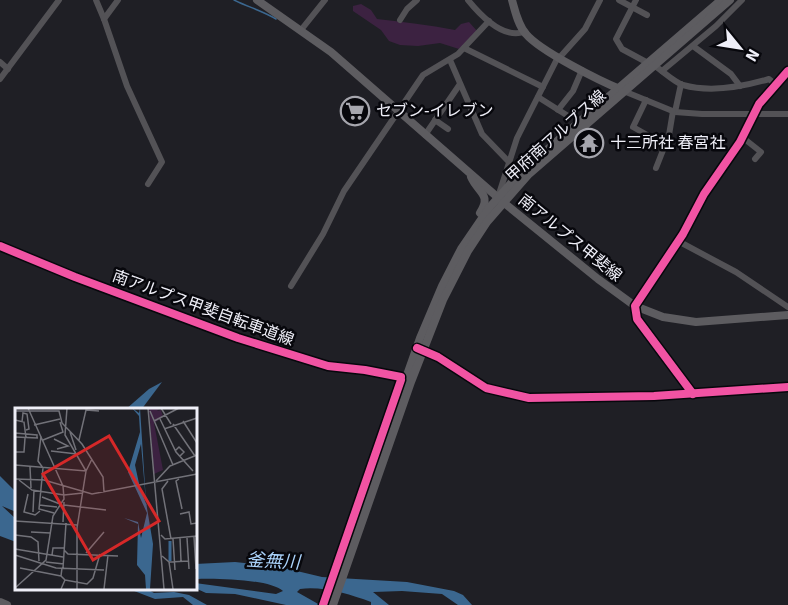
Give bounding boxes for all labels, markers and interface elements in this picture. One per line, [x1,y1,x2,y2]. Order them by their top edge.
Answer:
north arrow [710,18,770,78]
text: N [741,45,764,65]
street label: 甲府南アルプス線 [502,86,610,186]
supermarket icon: セブン-イレブン [339,95,371,127]
place label: セブン-イレブン [376,101,494,121]
temple icon: 十三所社 春宮社 [573,127,605,159]
place label: 十三所社 春宮社 [610,133,726,153]
street label: 南アルプス甲斐線 [514,190,626,286]
street label: 南アルプス甲斐自転車道線 [109,266,297,350]
inset map [15,408,196,590]
water label: 釜無川 [245,549,303,574]

